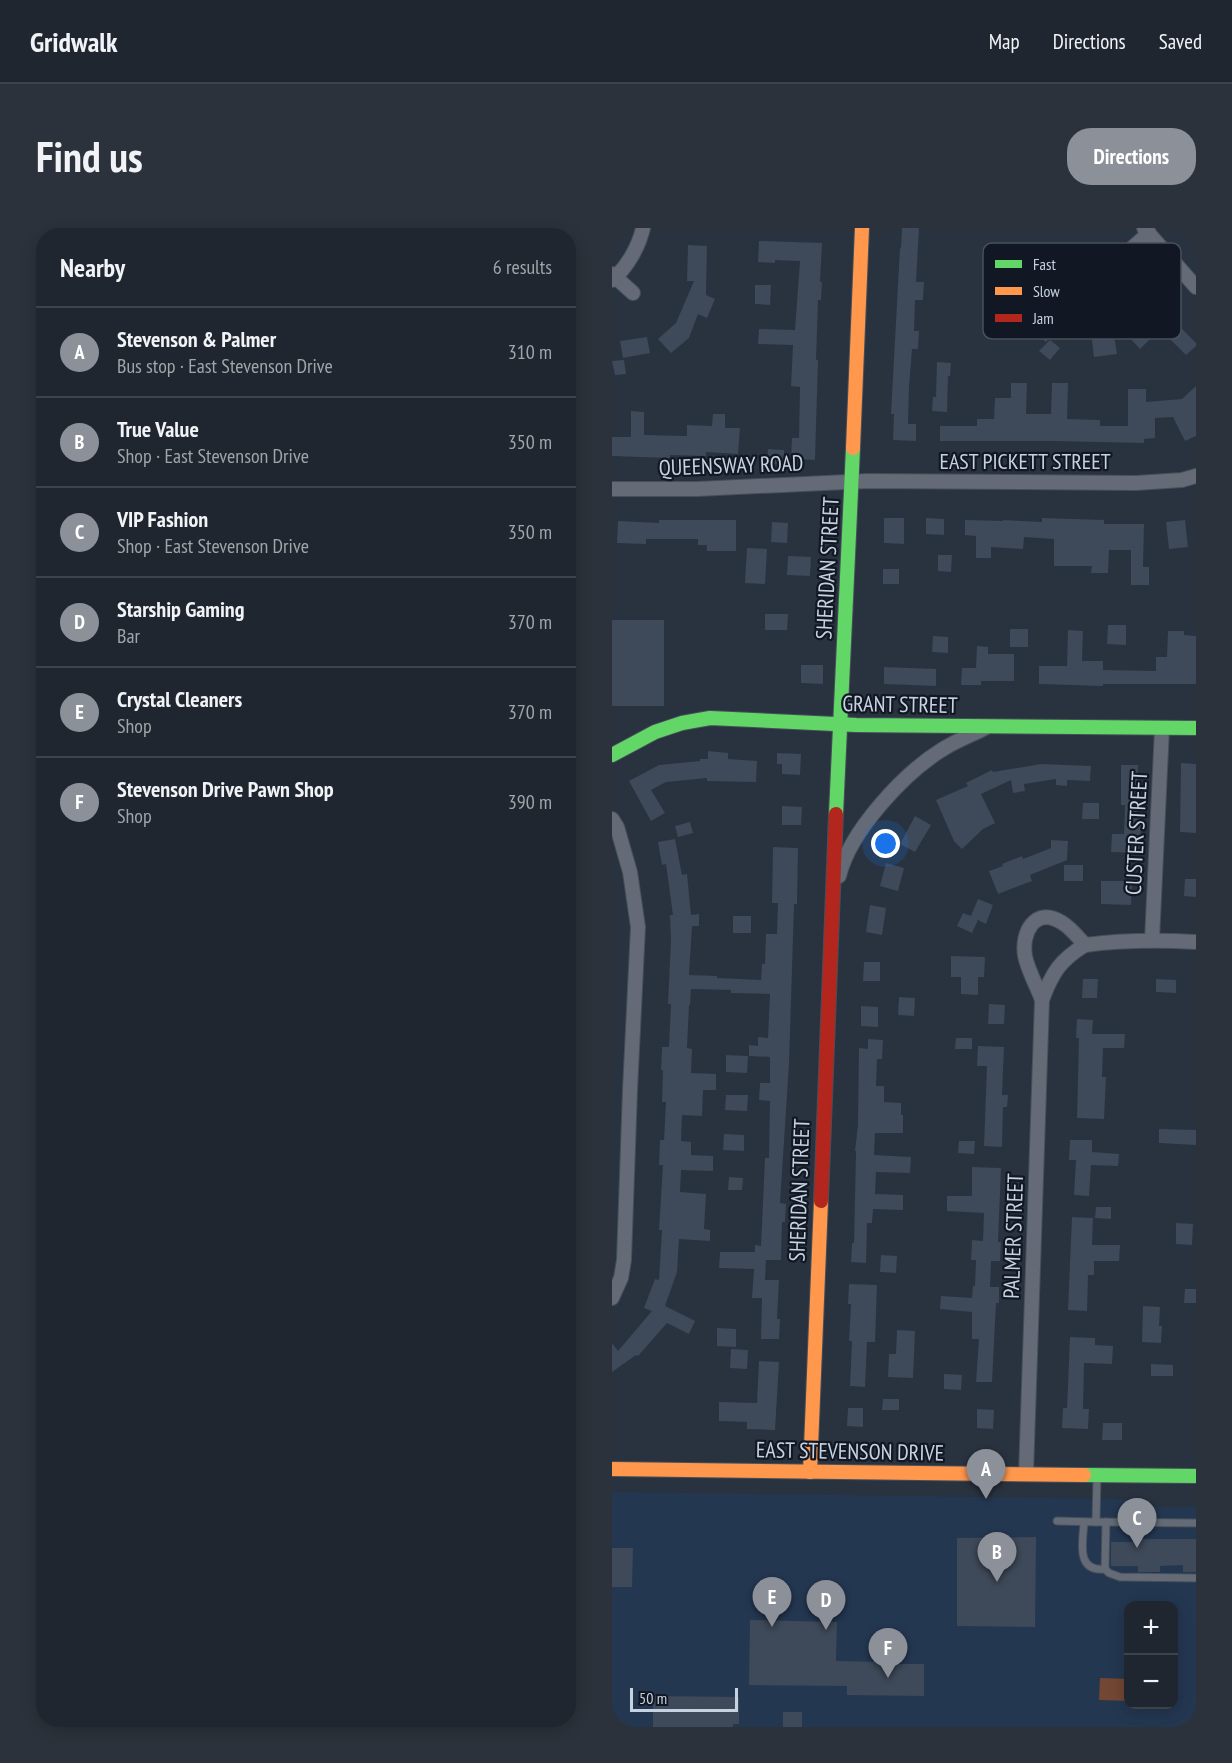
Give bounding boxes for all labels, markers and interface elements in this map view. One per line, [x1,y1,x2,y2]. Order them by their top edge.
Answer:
text: Gridwalk [30,23,118,60]
text: Map [989,28,1020,55]
text: Directions [1053,28,1126,55]
text: Saved [1159,28,1202,55]
button: Directions [1067,128,1196,185]
text: Find us [36,129,143,184]
legend [983,243,1181,339]
text: Nearby [60,251,125,284]
text: 6 results [493,254,552,280]
text: Fast [1033,254,1056,274]
text: Slow [1033,281,1060,301]
text: Jam [1032,308,1054,328]
text: Stevenson & Palmer [117,325,276,353]
text: A [74,339,85,365]
text: 310 m [508,339,552,365]
text: Bus stop · East Stevenson Drive [117,353,333,379]
text: True Value [117,415,199,443]
text: B [75,429,84,455]
text: 350 m [508,429,552,455]
text: Shop · East Stevenson Drive [117,443,309,469]
street label: EAST PICKETT STREET [939,447,1111,475]
street label: QUEENSWAY ROAD [658,448,804,482]
street label: SHERIDAN STREET [809,496,845,640]
text: VIP Fashion [117,505,208,533]
text: C [75,519,84,545]
text: 350 m [508,519,552,545]
text: Shop · East Stevenson Drive [117,533,309,559]
text: Starship Gaming [117,595,245,623]
text: D [74,609,85,635]
text: 370 m [508,609,552,635]
text: Bar [117,623,140,649]
text: Crystal Cleaners [117,685,242,713]
street label: GRANT STREET [842,689,958,719]
text: E [75,699,84,725]
text: 370 m [508,699,552,725]
text: Shop [117,713,152,739]
street label: CUSTER STREET [1119,770,1153,896]
text: Stevenson Drive Pawn Shop [117,775,334,803]
text: F [75,789,84,815]
text: 390 m [508,789,552,815]
text: Shop [117,803,152,829]
your location [871,829,900,858]
street label: SHERIDAN STREET [783,1118,815,1262]
street label: PALMER STREET [997,1173,1029,1299]
street label: EAST STEVENSON DRIVE [756,1435,944,1467]
pin: A [966,1450,1006,1499]
pin: C [1118,1498,1156,1548]
pin: B [978,1532,1016,1582]
pin: E [752,1578,792,1627]
pin: D [806,1580,846,1630]
map controls [1124,1601,1178,1709]
button: + [1124,1601,1178,1655]
pin: F [868,1628,908,1678]
button: − [1124,1655,1178,1709]
scale bar [630,1685,738,1712]
text: 50 m [639,1688,667,1708]

